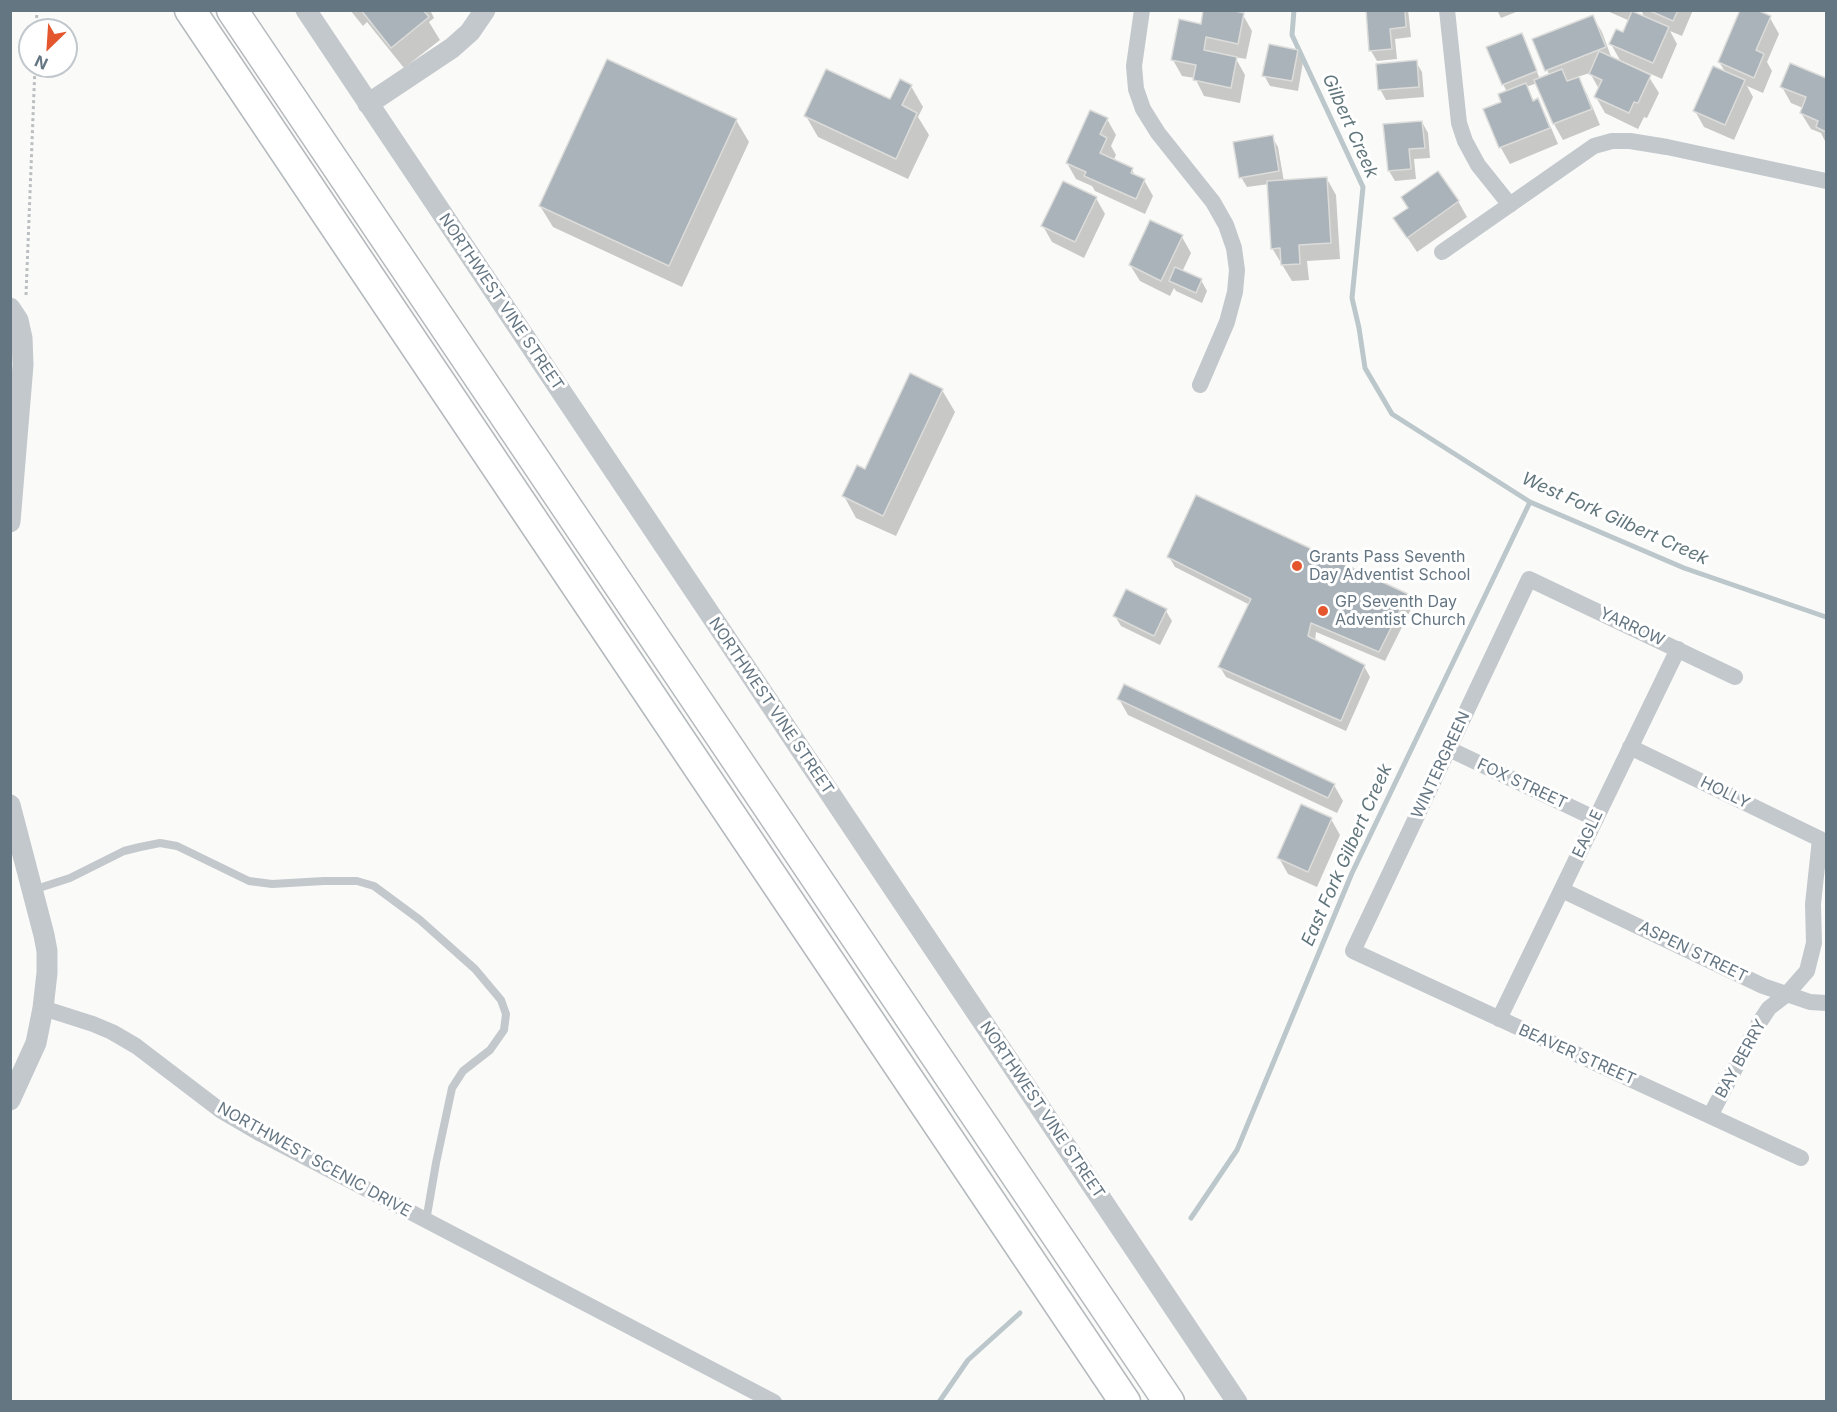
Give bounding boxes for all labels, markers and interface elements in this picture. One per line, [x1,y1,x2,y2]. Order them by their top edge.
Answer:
north arrow [18,18,78,78]
text: N [31,51,51,74]
water label: Gilbert Creek [1317,71,1383,181]
street label: NORTHWEST VINE STREET [435,210,567,394]
water label: West Fork Gilbert Creek [1518,468,1712,570]
place label: Grants Pass Seventh Day Adventist School [1309,547,1470,585]
marker: Grants Pass Seventh Day Adventist School [1290,559,1304,573]
place label: GP Seventh Day Adventist Church [1335,592,1466,630]
marker: GP Seventh Day Adventist Church [1316,604,1330,618]
street label: YARROW [1597,604,1667,650]
street label: NORTHWEST VINE STREET [705,614,837,798]
street label: WINTERGREEN [1408,708,1474,822]
street label: FOX STREET [1474,755,1570,813]
water label: East Fork Gilbert Creek [1297,761,1397,949]
street label: HOLLY [1697,773,1753,813]
street label: EAGLE [1569,807,1607,861]
street label: ASPEN STREET [1636,917,1750,987]
street label: BAY BERRY [1712,1016,1770,1102]
street label: NORTHWEST VINE STREET [976,1018,1108,1202]
street label: BEAVER STREET [1516,1021,1638,1089]
street label: NORTHWEST SCENIC DRIVE [214,1099,414,1221]

